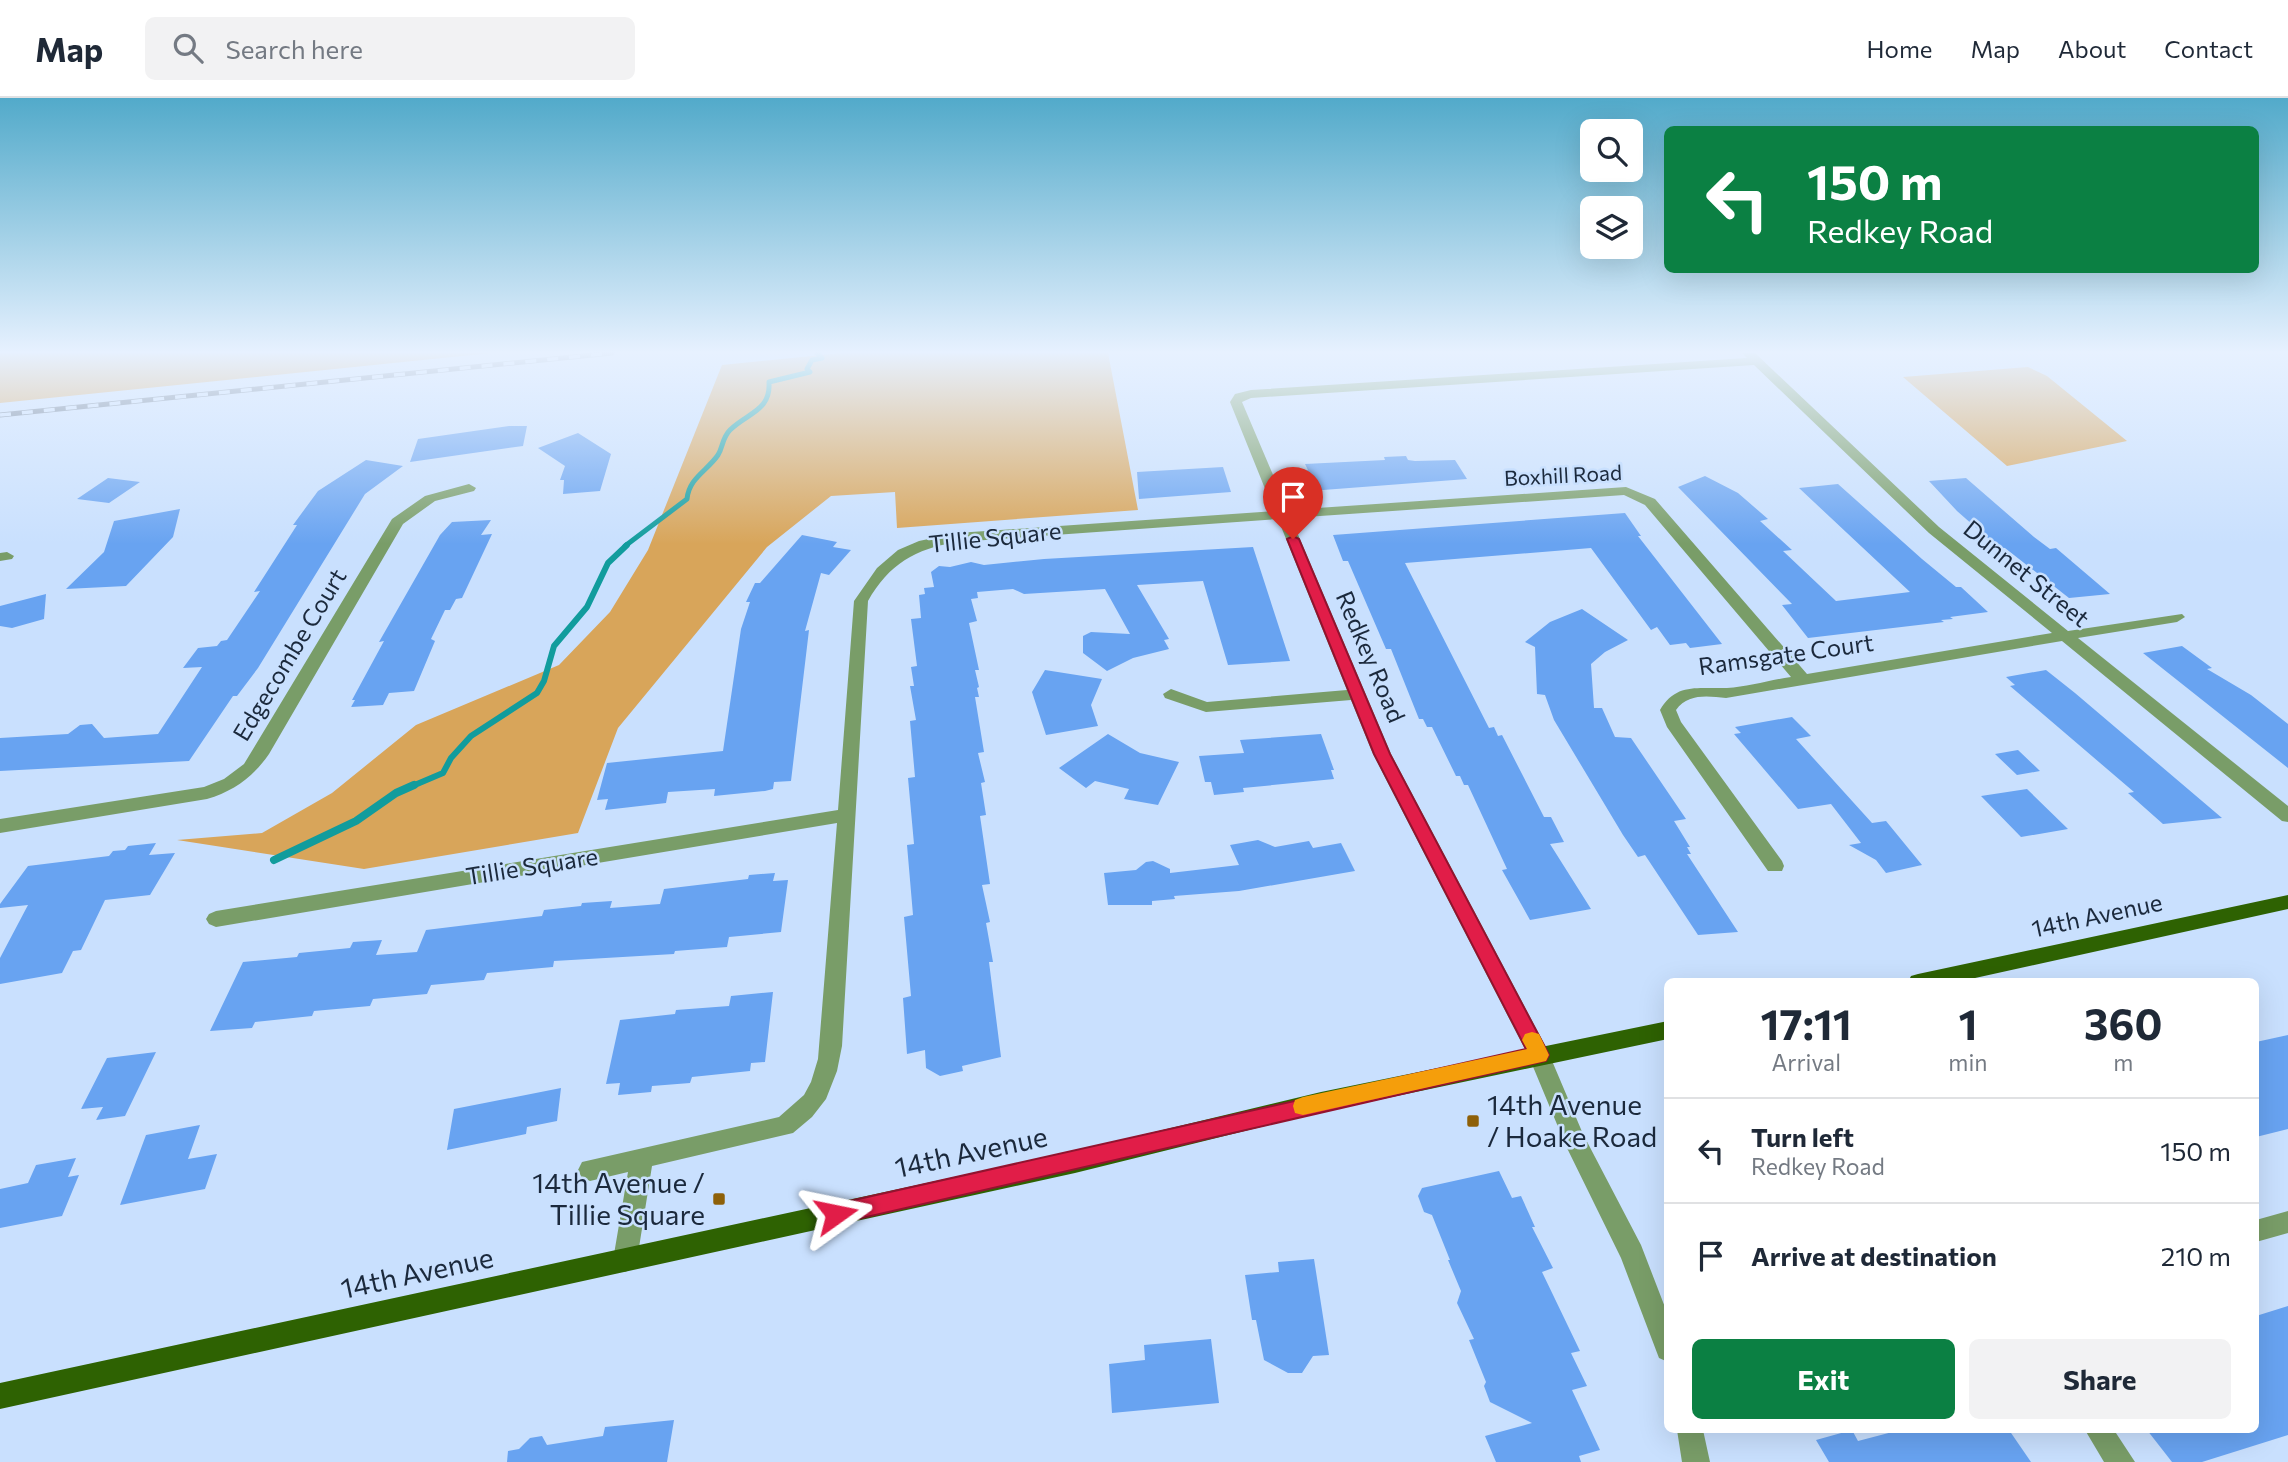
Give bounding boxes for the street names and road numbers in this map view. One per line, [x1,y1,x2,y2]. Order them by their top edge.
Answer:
street label: Boxhill Road [1503,459,1622,490]
street label: Dunnet Street [1958,513,2096,632]
street label: Tillie Square [927,515,1063,558]
street label: Edgecombe Court [226,563,352,746]
street label: Redkey Road [1331,586,1412,726]
street label: Ramsgate Court [1696,627,1875,680]
street label: Tillie Square [464,841,600,890]
street label: 14th Avenue [2029,887,2165,943]
street label: 14th Avenue [891,1118,1050,1184]
street label: 14th Avenue [337,1239,496,1305]

